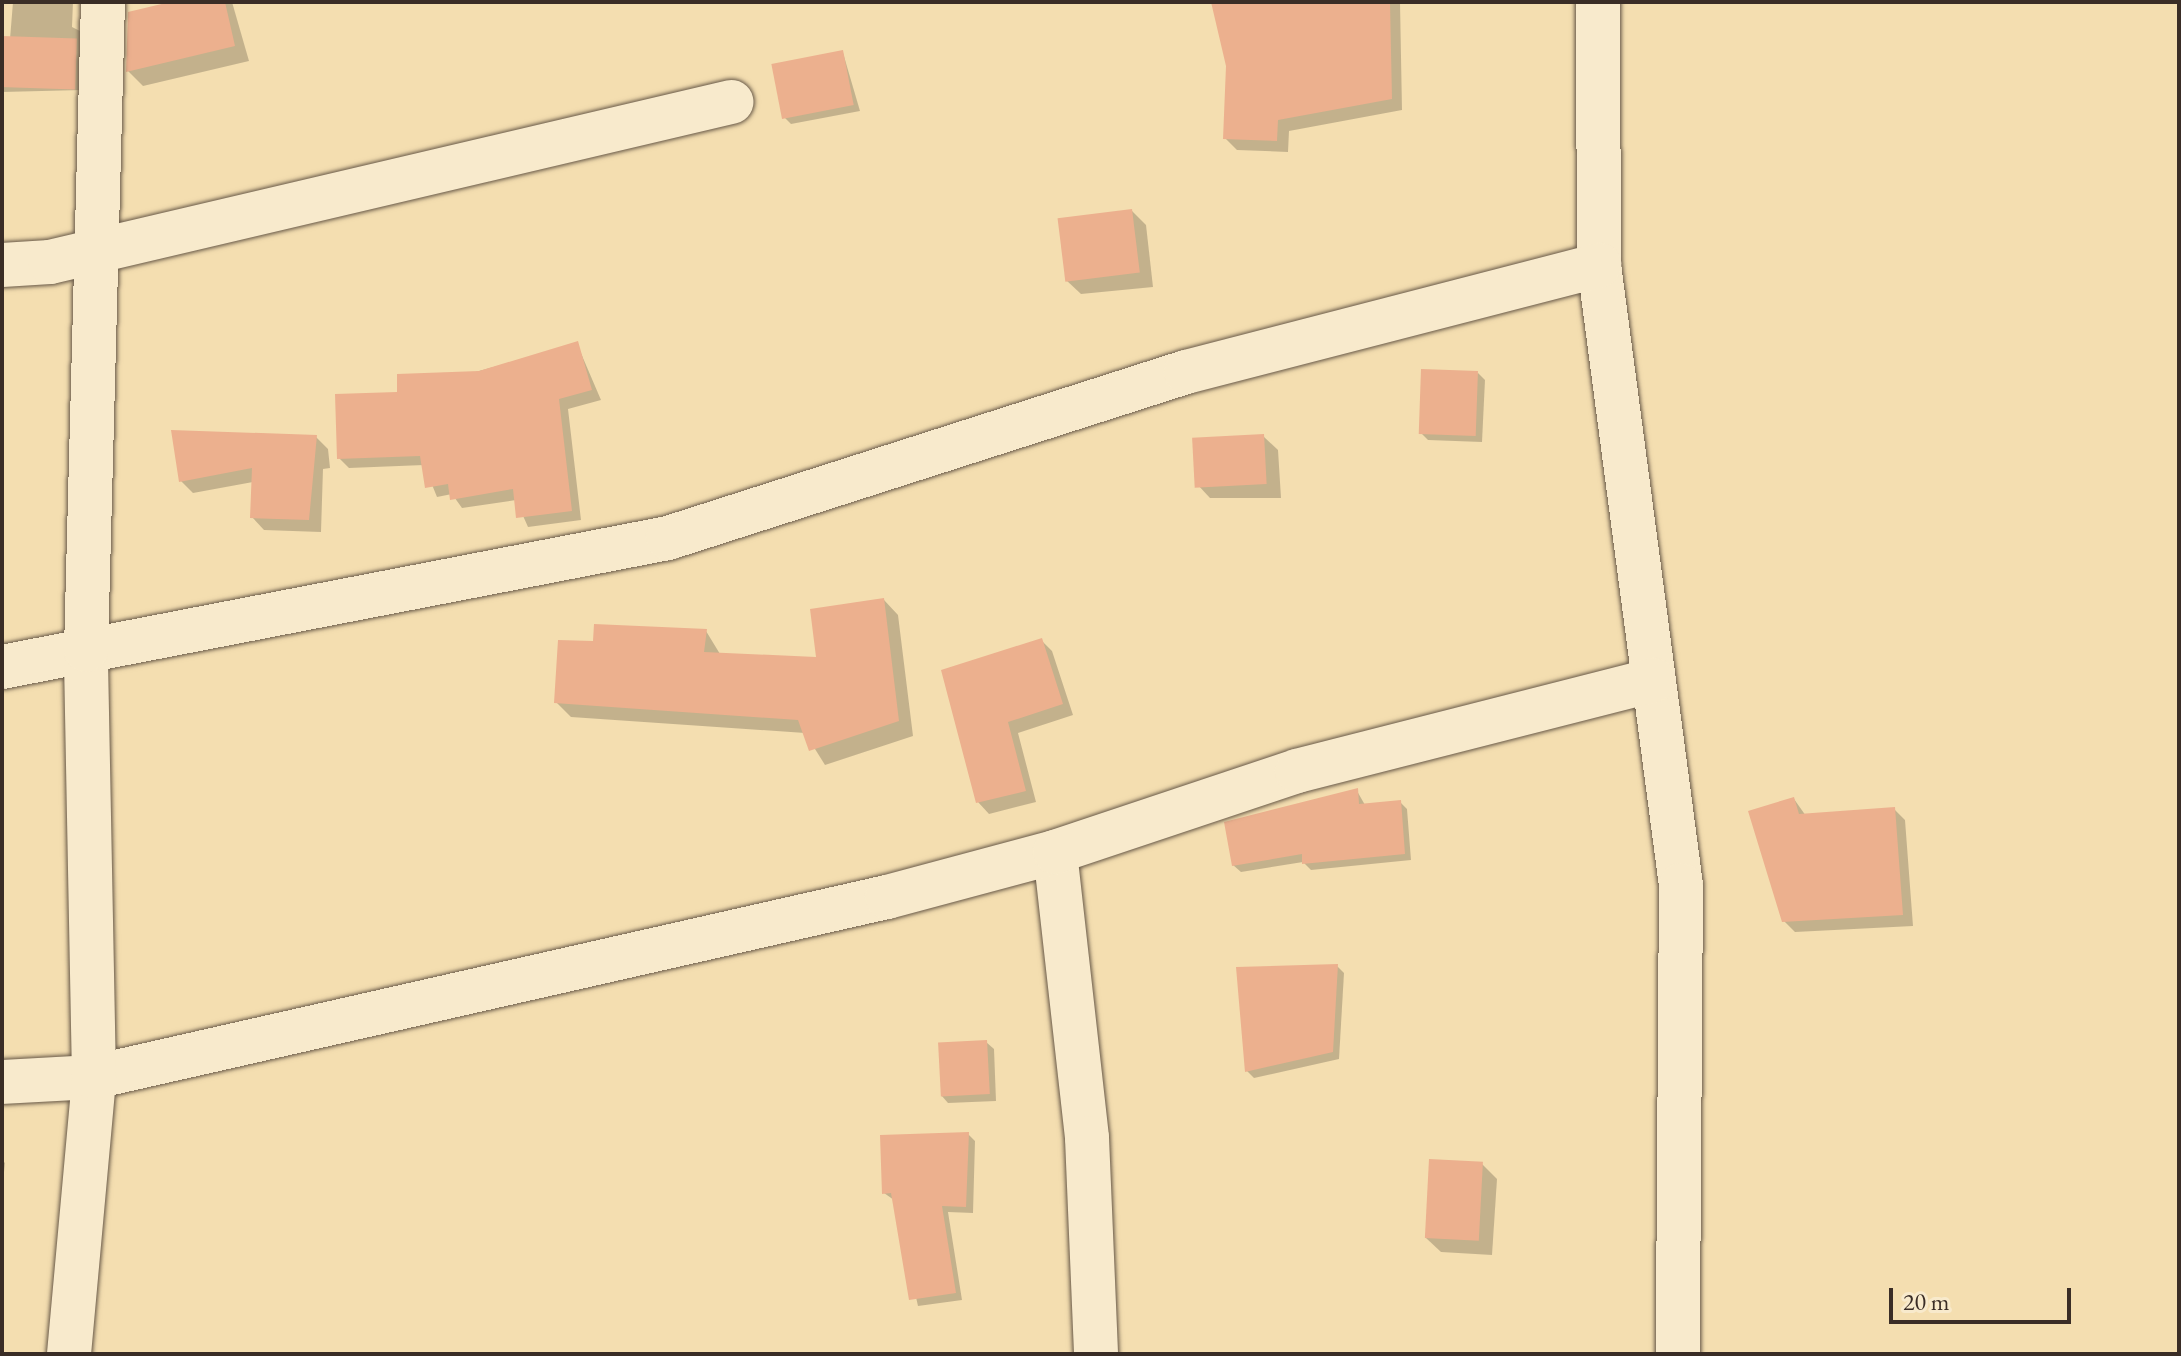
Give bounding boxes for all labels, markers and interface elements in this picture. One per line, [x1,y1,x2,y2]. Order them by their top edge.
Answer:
scale bar [1893,1272,2075,1322]
text: 20 m [1903,1286,1950,1317]

